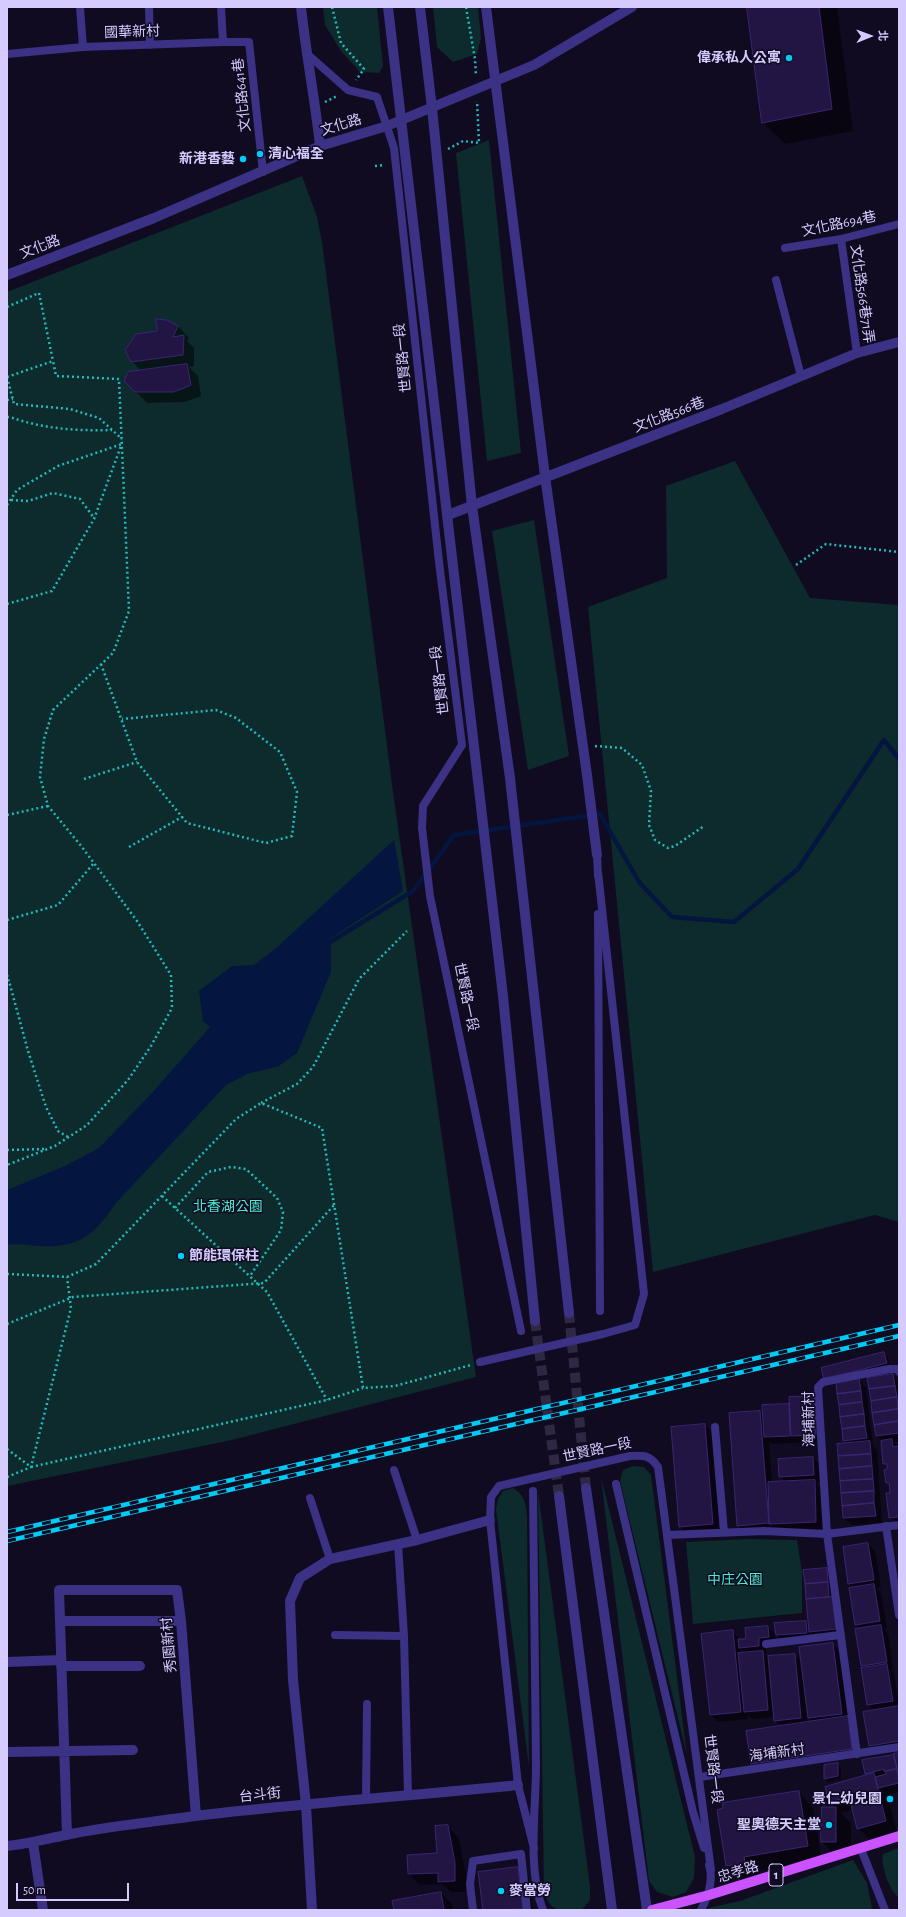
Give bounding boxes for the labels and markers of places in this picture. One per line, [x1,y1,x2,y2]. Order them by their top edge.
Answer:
place label: 偉承私人公寓 [697,50,781,66]
marker: 偉承私人公寓 [784,53,794,63]
place label: 清心福全 [268,146,324,162]
marker: 清心福全 [255,149,265,159]
place label: 新港香藝 [179,151,235,167]
marker: 新港香藝 [238,154,248,164]
place label: 節能環保柱 [189,1248,259,1264]
marker: 節能環保柱 [176,1251,186,1261]
place label: 景仁幼兒園 [812,1791,882,1807]
marker: 景仁幼兒園 [885,1794,895,1804]
place label: 聖奧德天主堂 [737,1817,821,1833]
marker: 聖奧德天主堂 [824,1820,834,1830]
place label: 麥當勞 [509,1883,551,1899]
marker: 麥當勞 [496,1886,506,1896]

